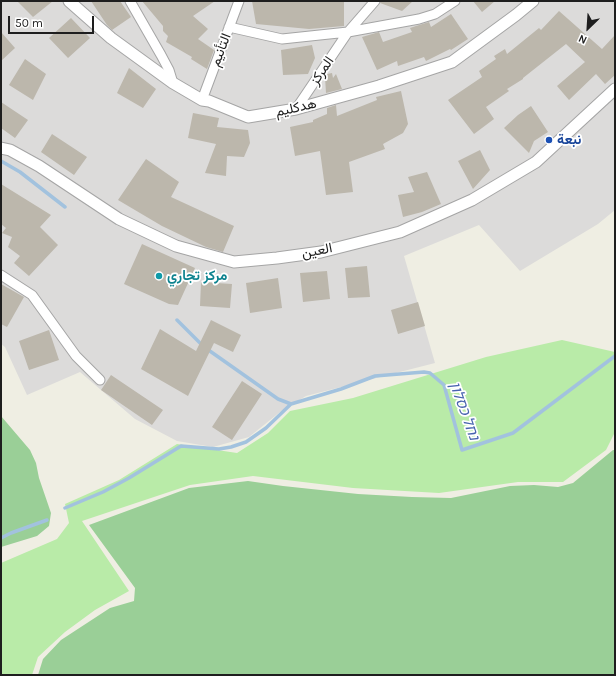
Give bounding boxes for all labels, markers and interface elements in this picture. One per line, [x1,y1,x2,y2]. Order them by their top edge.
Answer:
scale bar [10,8,96,34]
north arrow [568,8,608,48]
text: 50 m [15,16,43,30]
street label: التأنيم [207,31,235,69]
text: N [576,32,589,47]
street label: المركز [306,53,338,89]
street label: هدكليم [274,95,318,121]
place label: نبعة [557,132,581,148]
marker: نبعة [544,135,554,145]
street label: العين [300,240,334,262]
place label: مركز تجاري [167,268,227,284]
marker: مركز تجاري [154,271,164,281]
water label: נחל כסלון [445,379,483,443]

